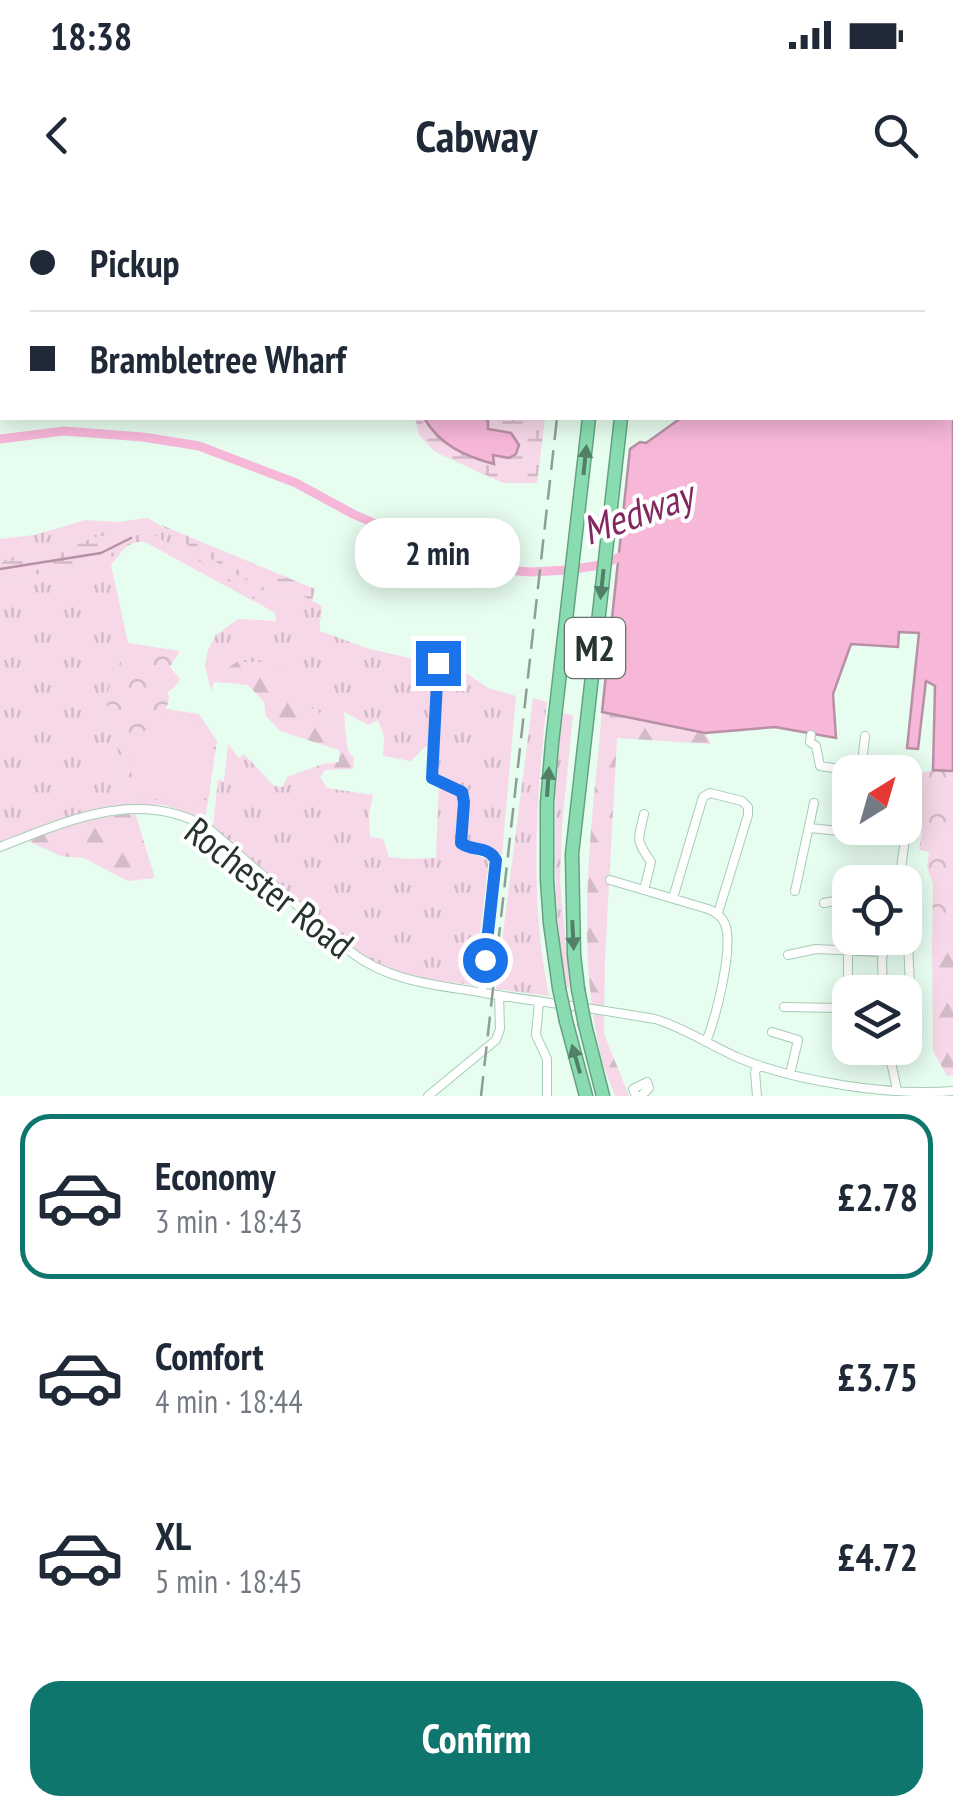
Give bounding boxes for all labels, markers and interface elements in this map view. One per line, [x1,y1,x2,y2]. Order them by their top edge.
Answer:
text: 18:38 [50,11,132,60]
text: Cabway [416,106,537,164]
icon: back [30,108,85,163]
icon: search [868,108,923,163]
text: Pickup [90,238,180,287]
text: Brambletree Wharf [90,334,346,383]
one-way arrow [577,443,593,475]
water label: Medway [575,466,704,556]
callout: 2 min [356,518,520,588]
text: 2 min [405,532,470,574]
one-way arrow [594,568,610,600]
road number: M2 [565,618,625,678]
route end [416,641,461,686]
north arrow [832,755,922,845]
map controls [832,755,922,1065]
one-way arrow [541,766,557,798]
street label: Rochester Road [176,806,364,968]
button: locate [832,865,922,955]
one-way arrow [565,919,581,951]
route start [463,938,508,983]
button: layers [832,975,922,1065]
one-way arrow [567,1043,583,1074]
text: Economy [155,1151,275,1200]
icon: car [35,1152,125,1242]
text: £2.78 [837,1172,918,1221]
text: 3 min · 18:43 [155,1200,303,1242]
text: Comfort [155,1331,264,1380]
icon: car [35,1332,125,1422]
text: £3.75 [837,1352,918,1401]
text: 4 min · 18:44 [155,1380,303,1422]
text: XL [155,1511,191,1560]
icon: car [35,1512,125,1602]
text: £4.72 [837,1532,918,1581]
text: 5 min · 18:45 [155,1560,303,1602]
button: Confirm [30,1681,923,1796]

